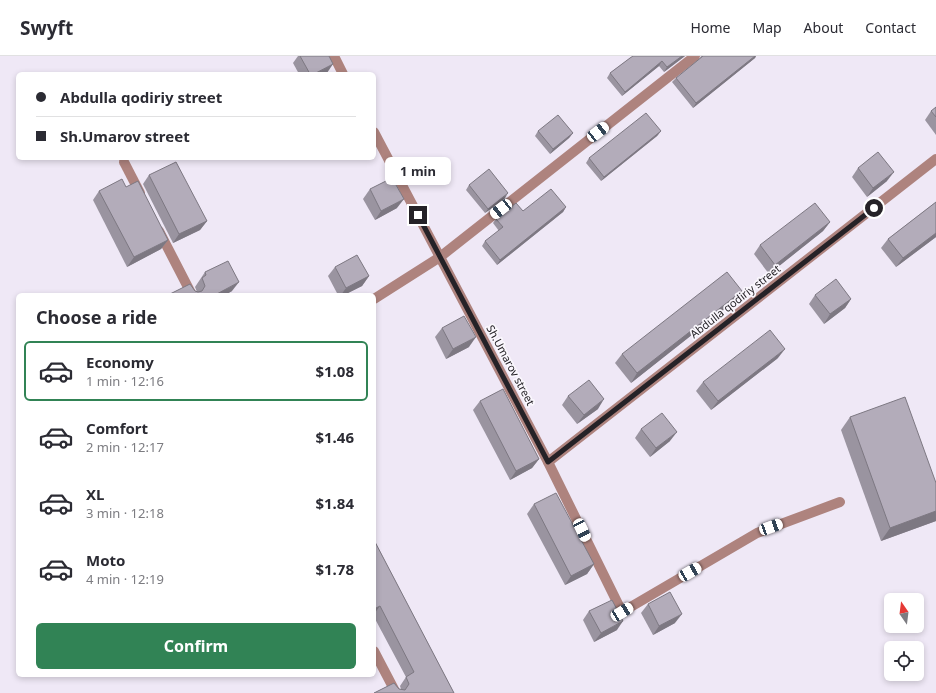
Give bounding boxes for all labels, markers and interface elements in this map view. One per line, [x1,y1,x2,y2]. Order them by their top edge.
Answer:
text: Swyft [20,15,73,41]
text: Home [691,18,730,37]
text: Map [752,18,782,37]
text: About [804,18,843,37]
text: Contact [865,18,916,37]
text: Abdulla qodiriy street [60,87,222,107]
car [585,120,611,144]
text: Sh.Umarov street [60,126,190,146]
callout: 1 min [385,157,451,185]
text: 1 min [400,162,436,180]
car [488,197,514,221]
route start [865,199,883,217]
route end [409,206,427,224]
street label: Abdulla qodiriy street [687,261,783,341]
text: Choose a ride [36,305,157,329]
street label: Sh.Umarov street [483,322,539,408]
text: Economy [86,352,154,372]
icon: car [38,353,74,389]
text: $1.08 [315,361,354,381]
text: 1 min · 12:16 [86,372,164,390]
text: Comfort [86,418,148,438]
icon: car [38,419,74,455]
text: $1.46 [315,427,354,447]
text: 2 min · 12:17 [86,438,164,456]
text: XL [86,484,104,504]
icon: car [38,485,74,521]
text: $1.84 [315,493,354,513]
text: 3 min · 12:18 [86,504,164,522]
car [571,517,593,543]
car [758,517,784,537]
text: Moto [86,550,125,570]
icon: car [38,551,74,587]
text: $1.78 [315,559,354,579]
car [677,561,703,583]
text: 4 min · 12:19 [86,570,164,588]
north arrow [884,593,924,633]
map controls [884,593,924,681]
car [609,601,635,623]
button: Confirm [36,623,356,669]
button: locate [884,641,924,681]

